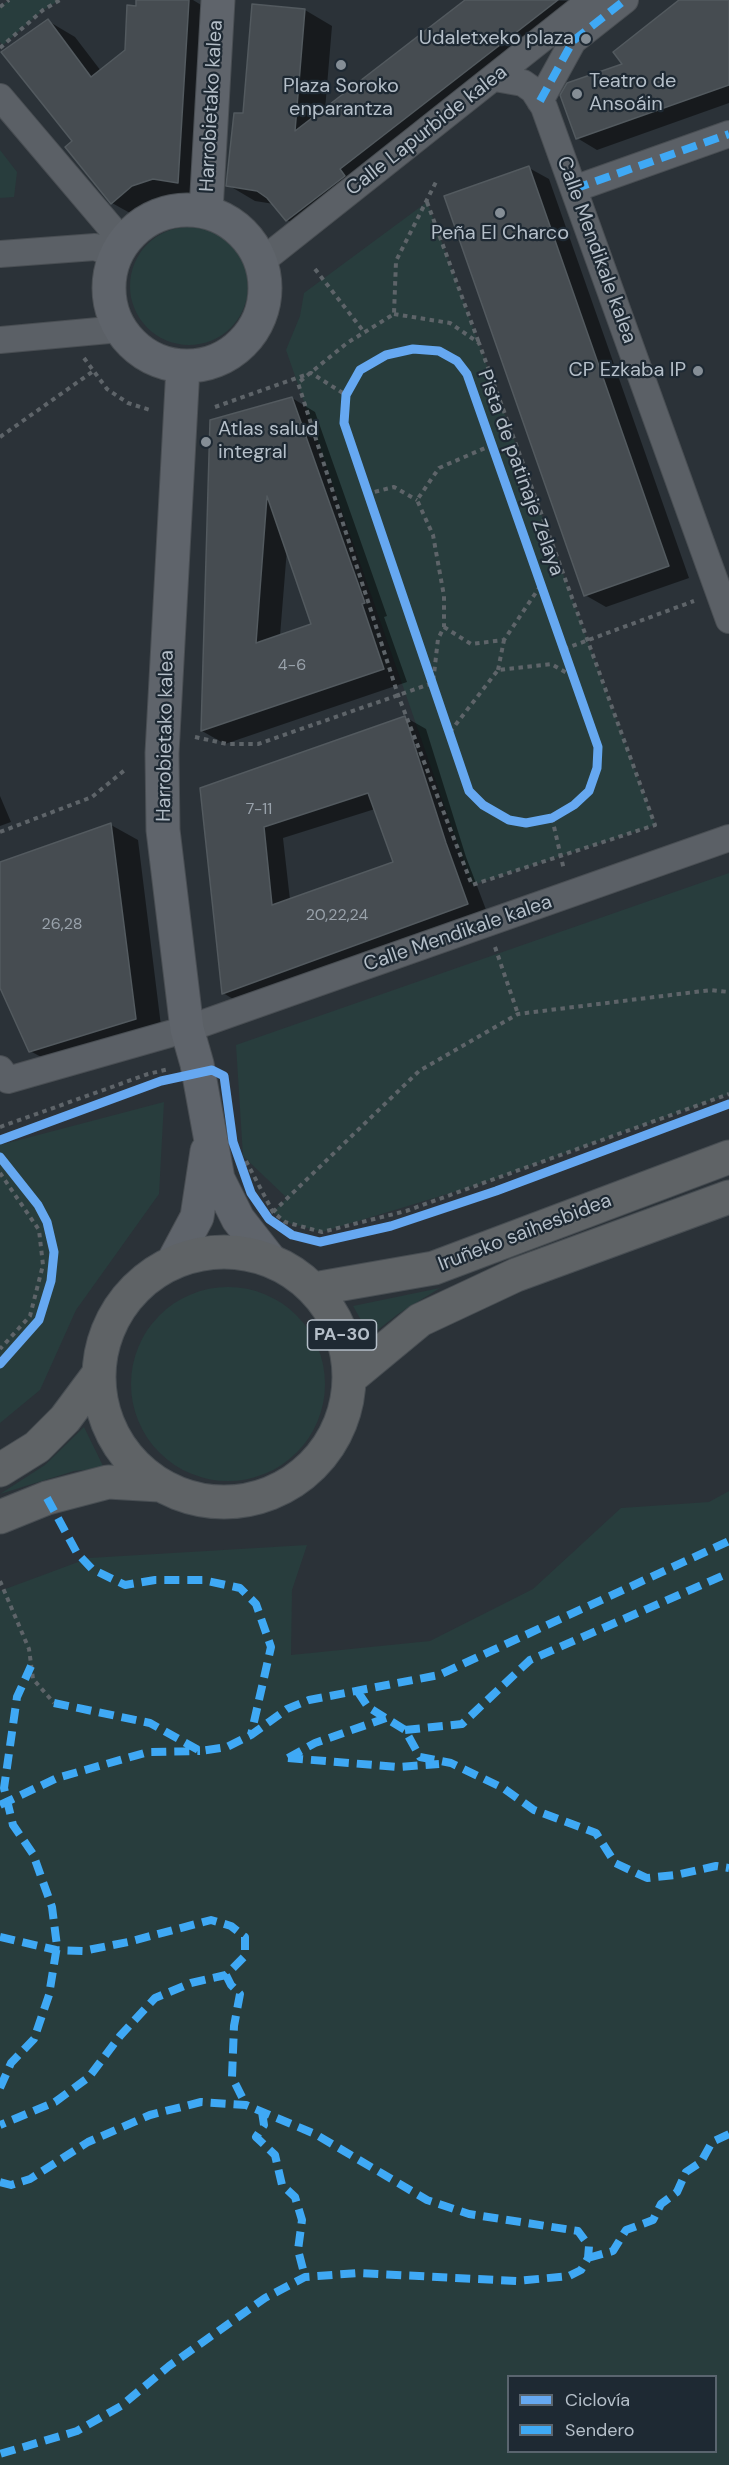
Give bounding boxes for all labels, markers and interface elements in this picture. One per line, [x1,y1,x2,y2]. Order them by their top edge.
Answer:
street label: Harrobietako kalea [196,20,228,192]
place label: Udaletxeko plaza [419,27,574,51]
marker: Udaletxeko plaza [579,32,593,46]
marker: Plaza Soroko enparantza [334,58,348,72]
street label: Calle Lapurbide kalea [342,61,512,201]
place label: Teatro de Ansoáin [589,70,676,117]
place label: Plaza Soroko enparantza [283,75,399,122]
marker: Teatro de Ansoáin [570,87,584,101]
street label: Calle Mendikale kalea [551,153,641,347]
marker: Peña El Charco [493,206,507,220]
place label: Peña El Charco [431,222,569,246]
place label: CP Ezkaba IP [568,359,686,383]
marker: CP Ezkaba IP [691,364,705,378]
street label: Pista de patinaje Zelaya [472,367,568,579]
place label: Atlas salud integral [218,418,318,465]
marker: Atlas salud integral [199,435,213,449]
street label: Harrobietako kalea [153,650,179,822]
house number: 4-6 [278,656,306,676]
house number: 7-11 [246,800,272,820]
street label: Calle Mendikale kalea [361,891,555,977]
house number: 20,22,24 [306,906,368,926]
house number: 26,28 [42,915,82,935]
street label: Iruñeko saihesbidea [435,1189,615,1277]
road number: PA-30 [308,1320,376,1350]
legend [507,2375,717,2453]
text: Ciclovía [565,2388,630,2412]
text: Sendero [565,2418,635,2442]

